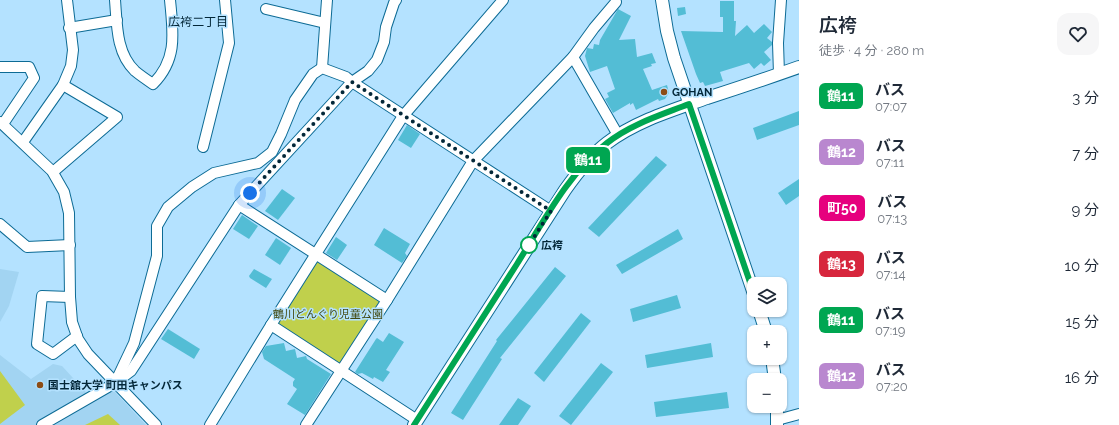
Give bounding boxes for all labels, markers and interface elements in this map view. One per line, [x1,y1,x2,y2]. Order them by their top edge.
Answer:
button: heart [1057,13,1099,55]
text: 広袴 [819,14,857,36]
district label: 広袴二丁目 [168,15,228,29]
text: 徒歩 · 4 分 · 280 m [819,43,924,58]
text: バス [875,81,905,99]
place label: GOHAN [672,86,712,99]
marker: GOHAN [659,87,669,97]
text: 鶴11 [827,88,855,104]
text: 3 分 [1072,89,1099,107]
text: 07:07 [875,99,907,114]
text: バス [876,137,906,155]
text: 鶴12 [827,144,856,160]
text: 7 分 [1072,145,1099,163]
line badge: 鶴11 [565,147,611,173]
text: 鶴11 [574,152,602,168]
text: 07:11 [876,155,904,170]
your location [240,183,260,203]
text: バス [877,193,907,211]
text: 町50 [827,200,857,216]
text: 9 分 [1071,201,1099,219]
text: 07:13 [877,211,907,226]
marker: 広袴 [520,236,538,254]
place label: 広袴 [541,239,563,252]
text: バス [876,249,906,267]
text: 鶴13 [827,256,856,272]
text: 10 分 [1065,257,1099,275]
text: 07:14 [876,267,906,282]
map controls [747,277,787,413]
button: layers [747,277,787,317]
text: バス [875,305,905,323]
park label: 鶴川どんぐり児童公園 [273,308,383,321]
text: 鶴11 [827,312,855,328]
text: 15 分 [1066,313,1099,331]
text: 07:19 [875,323,905,338]
button: + [747,325,787,365]
text: バス [876,361,906,379]
text: 鶴12 [827,368,856,384]
text: 16 分 [1065,369,1099,387]
button: − [747,373,787,413]
place label: 国士舘大学 町田キャンパス [48,379,183,392]
text: 07:20 [876,379,908,394]
marker: 国士舘大学 町田キャンパス [35,380,45,390]

